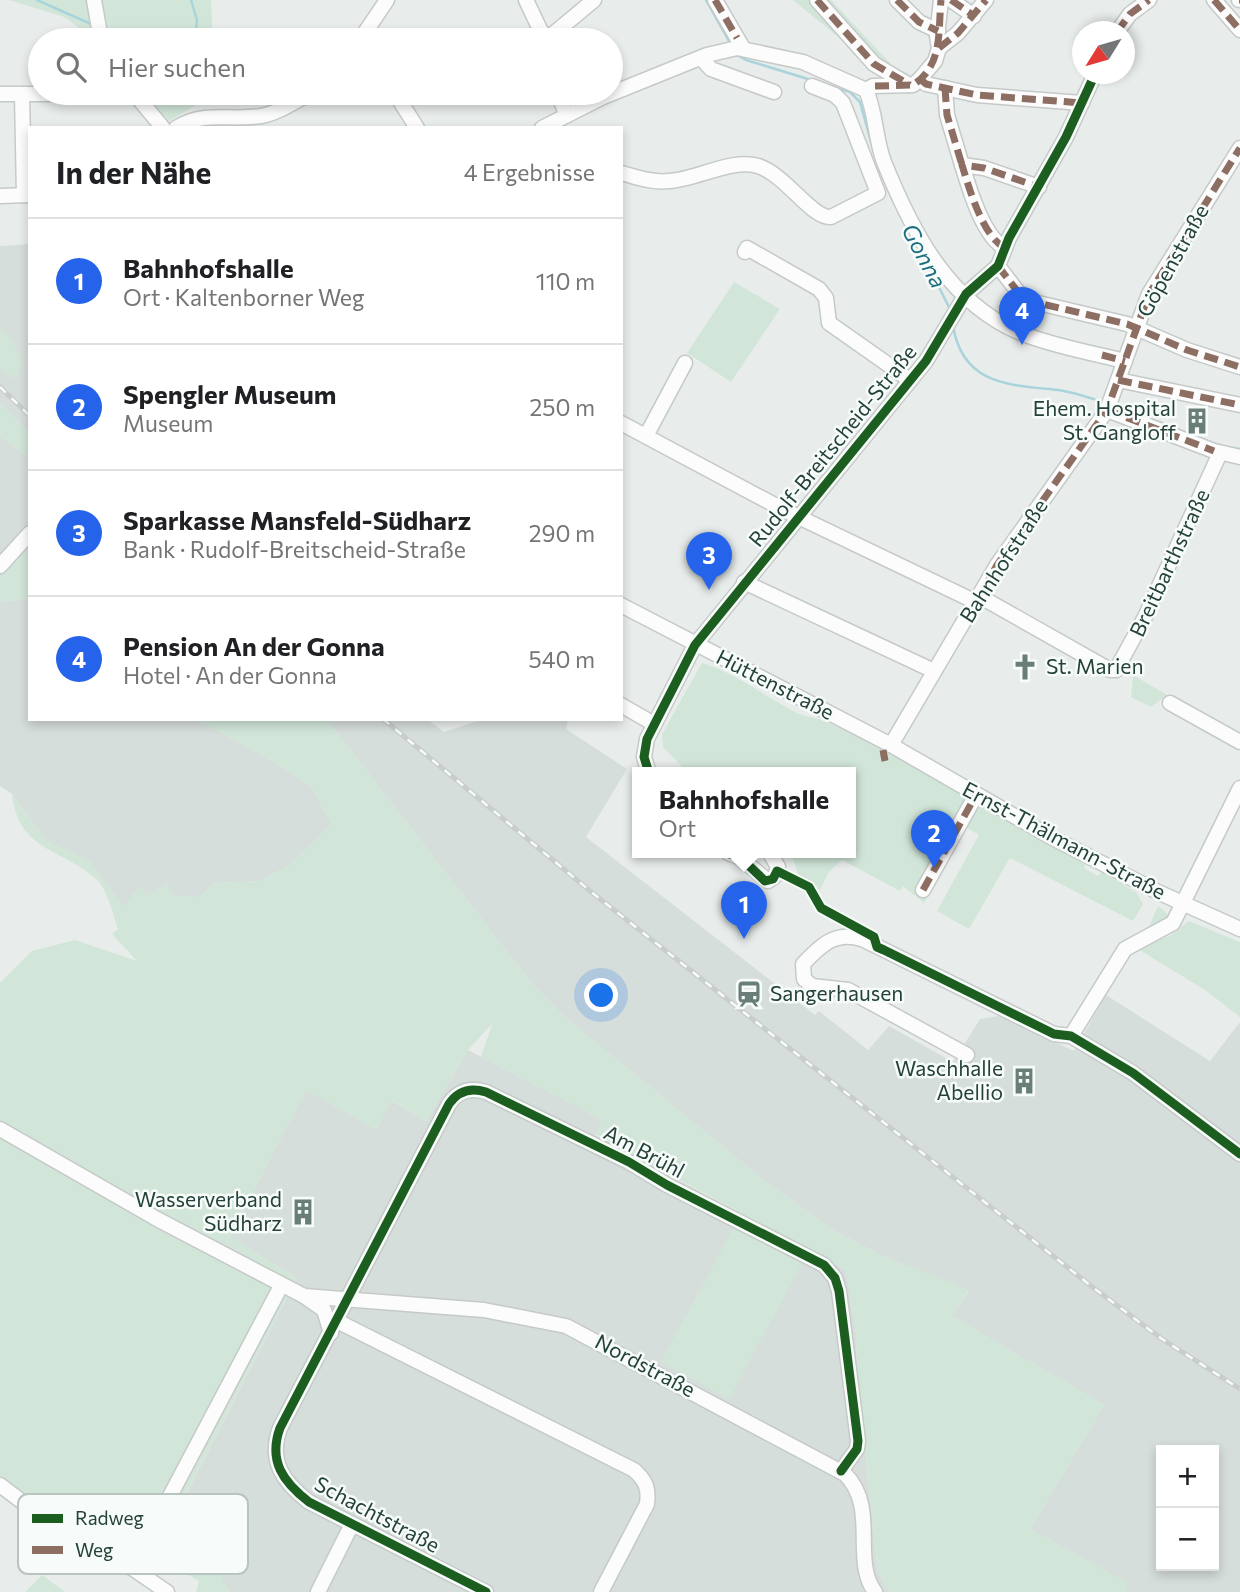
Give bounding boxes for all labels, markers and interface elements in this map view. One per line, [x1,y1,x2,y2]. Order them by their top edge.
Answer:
north arrow [1072,21,1135,84]
search box [28,28,623,105]
icon: search [52,48,90,86]
text: Hier suchen [108,51,246,82]
text: In der Nähe [56,153,211,190]
text: 4 Ergebnisse [464,158,595,186]
street label: Göpenstraße [1131,200,1213,321]
water label: Gonna [896,218,953,293]
text: Bahnhofshalle [123,252,294,283]
text: 1 [74,267,84,295]
text: 110 m [536,267,595,295]
text: Ort · Kaltenborner Weg [123,283,364,311]
pin: 4 [999,287,1045,345]
street label: Rudolf-Breitscheid-Straße [743,339,921,551]
text: Spengler Museum [123,378,337,409]
text: 2 [72,393,86,421]
text: 250 m [530,393,595,421]
place label: Ehem. Hospital St. Gangloff [1033,395,1177,444]
building icon: Ehem. Hospital St. Gangloff [1182,406,1212,436]
text: Museum [123,409,213,437]
street label: Breitbarthstraße [1123,484,1214,640]
street label: Bahnhofstraße [954,494,1052,627]
text: Sparkasse Mansfeld-Südharz [123,504,471,535]
text: 3 [72,519,86,547]
text: 290 m [529,519,595,547]
pin: 3 [686,532,732,590]
text: Bank · Rudolf-Breitscheid-Straße [123,535,466,563]
text: Pension An der Gonna [123,630,385,661]
street label: Hüttenstraße [713,643,839,724]
text: 4 [72,645,86,673]
text: 540 m [529,645,595,673]
church icon: St. Marien [1010,652,1040,682]
place label: St. Marien [1046,653,1143,678]
text: Hotel · An der Gonna [123,661,337,689]
popup [632,767,856,858]
street label: Ernst-Thälmann-Straße [959,776,1170,904]
text: Bahnhofshalle [659,783,829,814]
pin: 2 [911,810,957,868]
text: Ort [659,814,696,842]
pin: 1 [721,881,767,939]
your location [584,978,618,1012]
station icon: Sangerhausen [734,979,764,1009]
place label: Sangerhausen [770,980,903,1005]
place label: Waschhalle Abellio [895,1055,1003,1104]
building icon: Waschhalle Abellio [1009,1066,1039,1096]
street label: Am Brühl [600,1119,689,1182]
place label: Wasserverband Südharz [135,1186,282,1235]
building icon: Wasserverband Südharz [288,1197,318,1227]
street label: Nordstraße [591,1328,700,1401]
map controls [1156,1445,1219,1571]
button: + [1156,1445,1219,1508]
street label: Schachtstraße [311,1470,444,1557]
legend [18,1494,248,1574]
text: Radweg [75,1506,144,1529]
button: − [1156,1508,1219,1571]
text: Weg [75,1538,113,1561]

